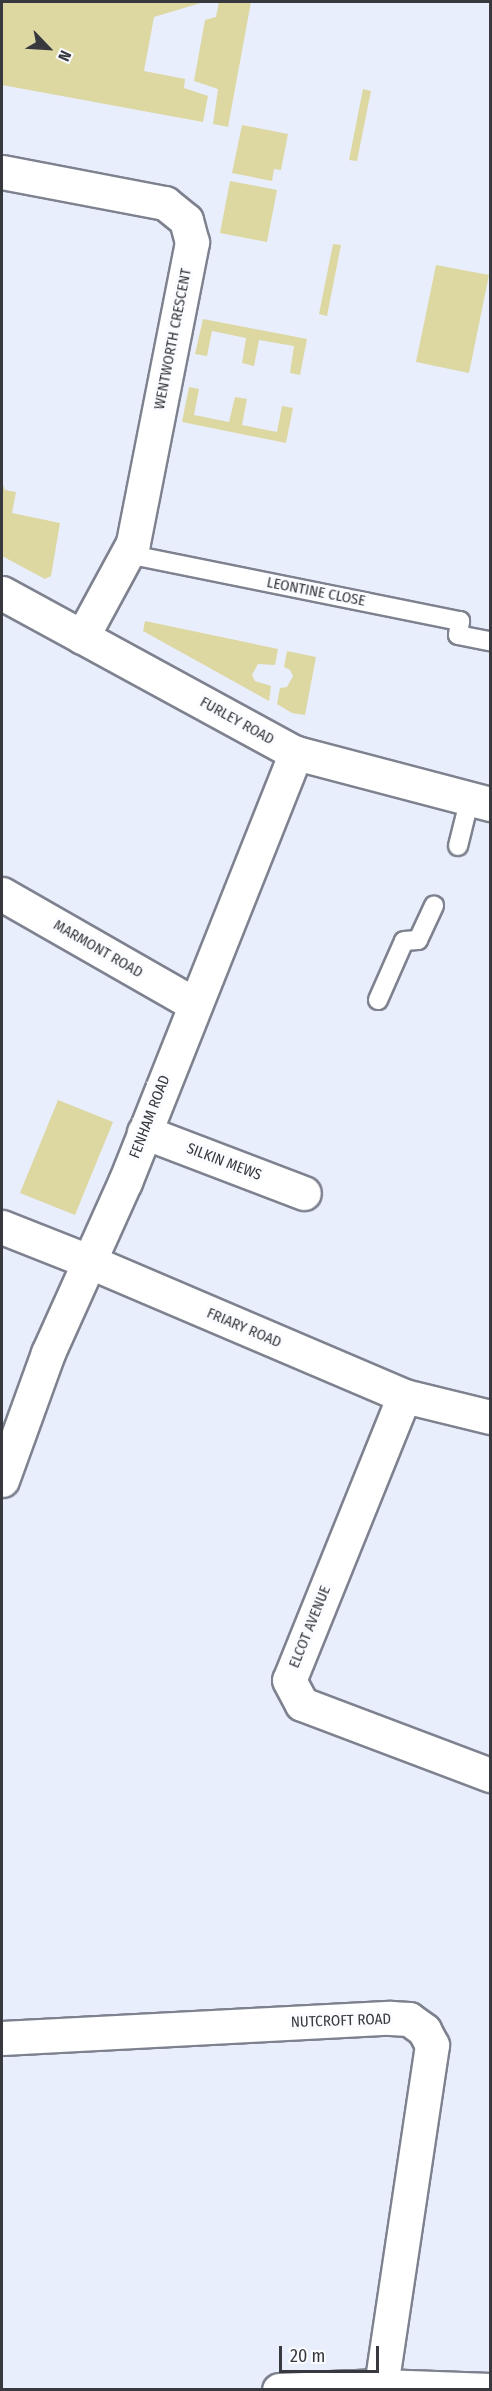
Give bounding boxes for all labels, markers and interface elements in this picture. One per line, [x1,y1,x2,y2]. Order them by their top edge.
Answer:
north arrow [18,18,78,78]
text: N [54,47,75,64]
street label: WENTWORTH CRESCENT [151,267,195,411]
street label: LEONTINE CLOSE [265,574,367,610]
street label: FURLEY ROAD [197,693,277,749]
street label: MARMONT ROAD [50,916,146,982]
street label: FENHAM ROAD [126,1073,174,1161]
street label: SILKIN MEWS [184,1139,264,1185]
street label: FRIARY ROAD [204,1304,284,1352]
street label: ELCOT AVENUE [285,1583,335,1671]
street label: NUTCROFT ROAD [291,2010,391,2032]
scale bar [282,2334,382,2372]
text: 20 m [290,2345,325,2367]

